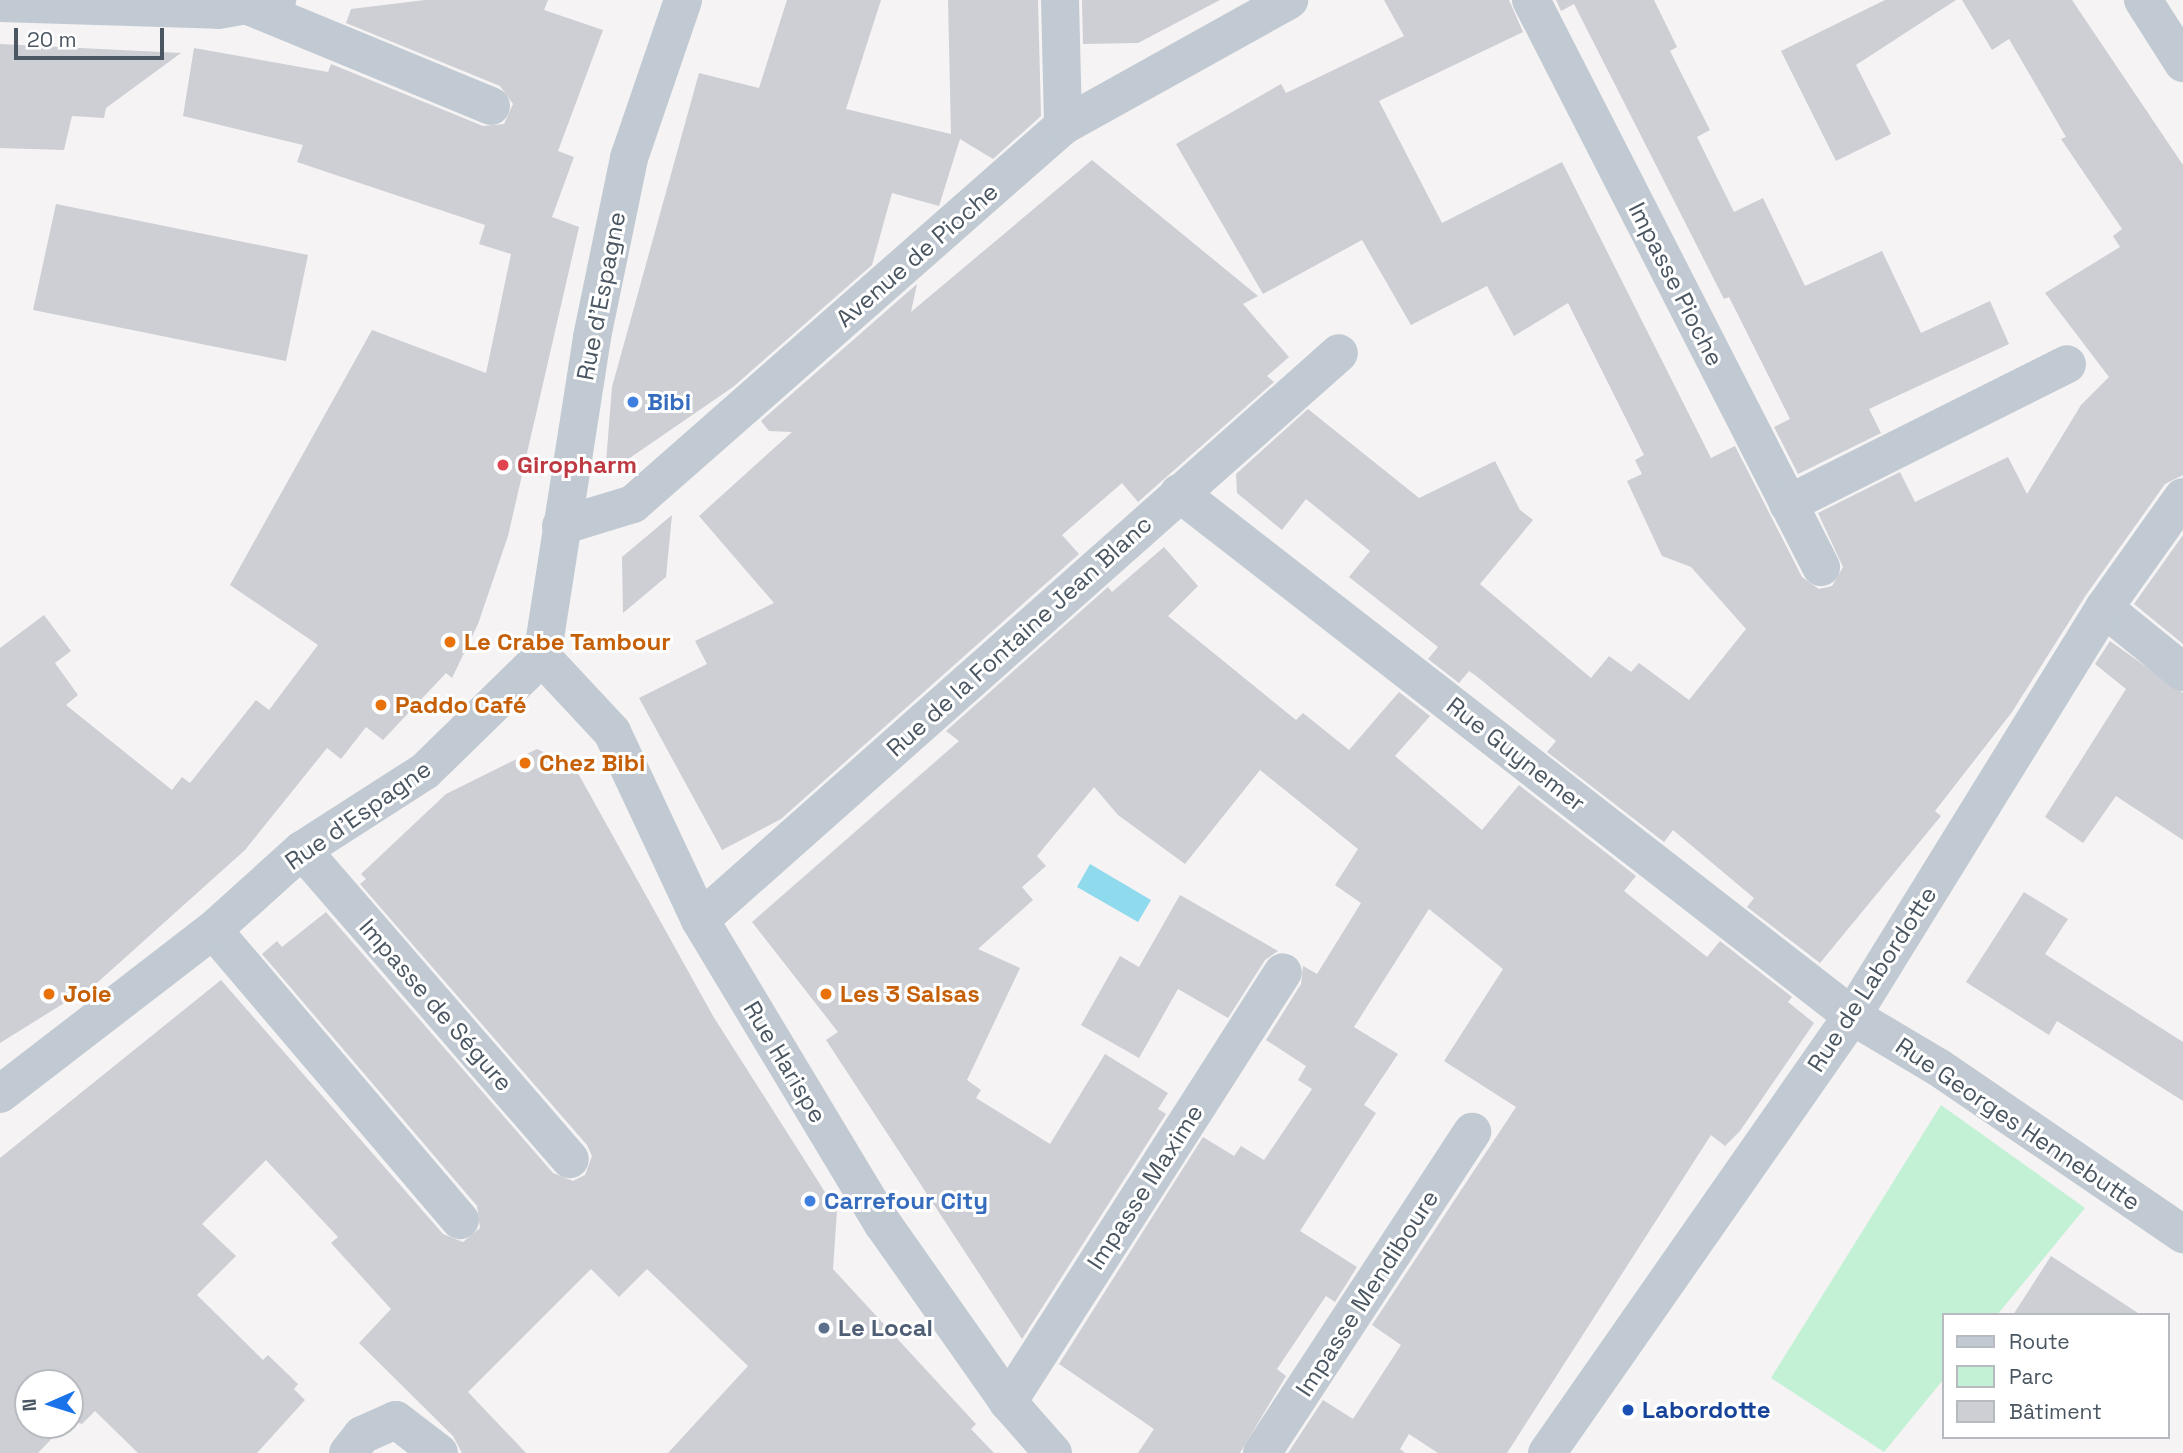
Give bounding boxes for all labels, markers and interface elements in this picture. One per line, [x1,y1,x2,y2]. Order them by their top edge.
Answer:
scale bar [18,14,168,58]
text: 20 m [27,26,77,53]
street label: Avenue de Pioche [830,177,1004,333]
street label: Impasse Pioche [1622,197,1730,371]
street label: Rue d'Espagne [571,209,631,383]
place label: Bibi [647,388,691,416]
marker: Bibi [625,394,641,410]
place label: Giropharm [517,451,637,479]
marker: Giropharm [495,457,511,473]
street label: Rue de la Fontaine Jean Blanc [881,509,1157,763]
place label: Le Crabe Tambour [464,628,671,656]
marker: Le Crabe Tambour [442,634,458,650]
place label: Paddo Café [395,691,527,719]
street label: Rue Guynemer [1441,691,1591,817]
marker: Paddo Café [373,697,389,713]
place label: Chez Bibi [539,749,645,777]
street label: Rue d'Espagne [280,754,436,876]
marker: Chez Bibi [517,755,533,771]
street label: Rue de Labordotte [1801,881,1943,1077]
street label: Impasse de Ségure [353,913,519,1097]
place label: Joie [63,980,112,1008]
place label: Les 3 Salsas [840,980,980,1008]
marker: Joie [41,986,57,1002]
marker: Les 3 Salsas [818,986,834,1002]
street label: Rue Harispe [737,996,833,1128]
street label: Rue Georges Hennebutte [1890,1031,2146,1217]
street label: Impasse Maxime [1081,1099,1209,1275]
street label: Impasse Mendiboure [1290,1184,1444,1402]
place label: Carrefour City [824,1187,988,1215]
marker: Carrefour City [802,1193,818,1209]
legend [1941,1313,2169,1439]
place label: Le Local [838,1314,933,1342]
marker: Le Local [816,1320,832,1336]
text: Route [2009,1328,2070,1355]
text: Parc [2009,1363,2054,1390]
north arrow [14,1369,84,1439]
place label: Labordotte [1642,1396,1771,1424]
text: N [17,1398,42,1412]
text: Bâtiment [2009,1398,2102,1425]
marker: Labordotte [1620,1402,1636,1418]

